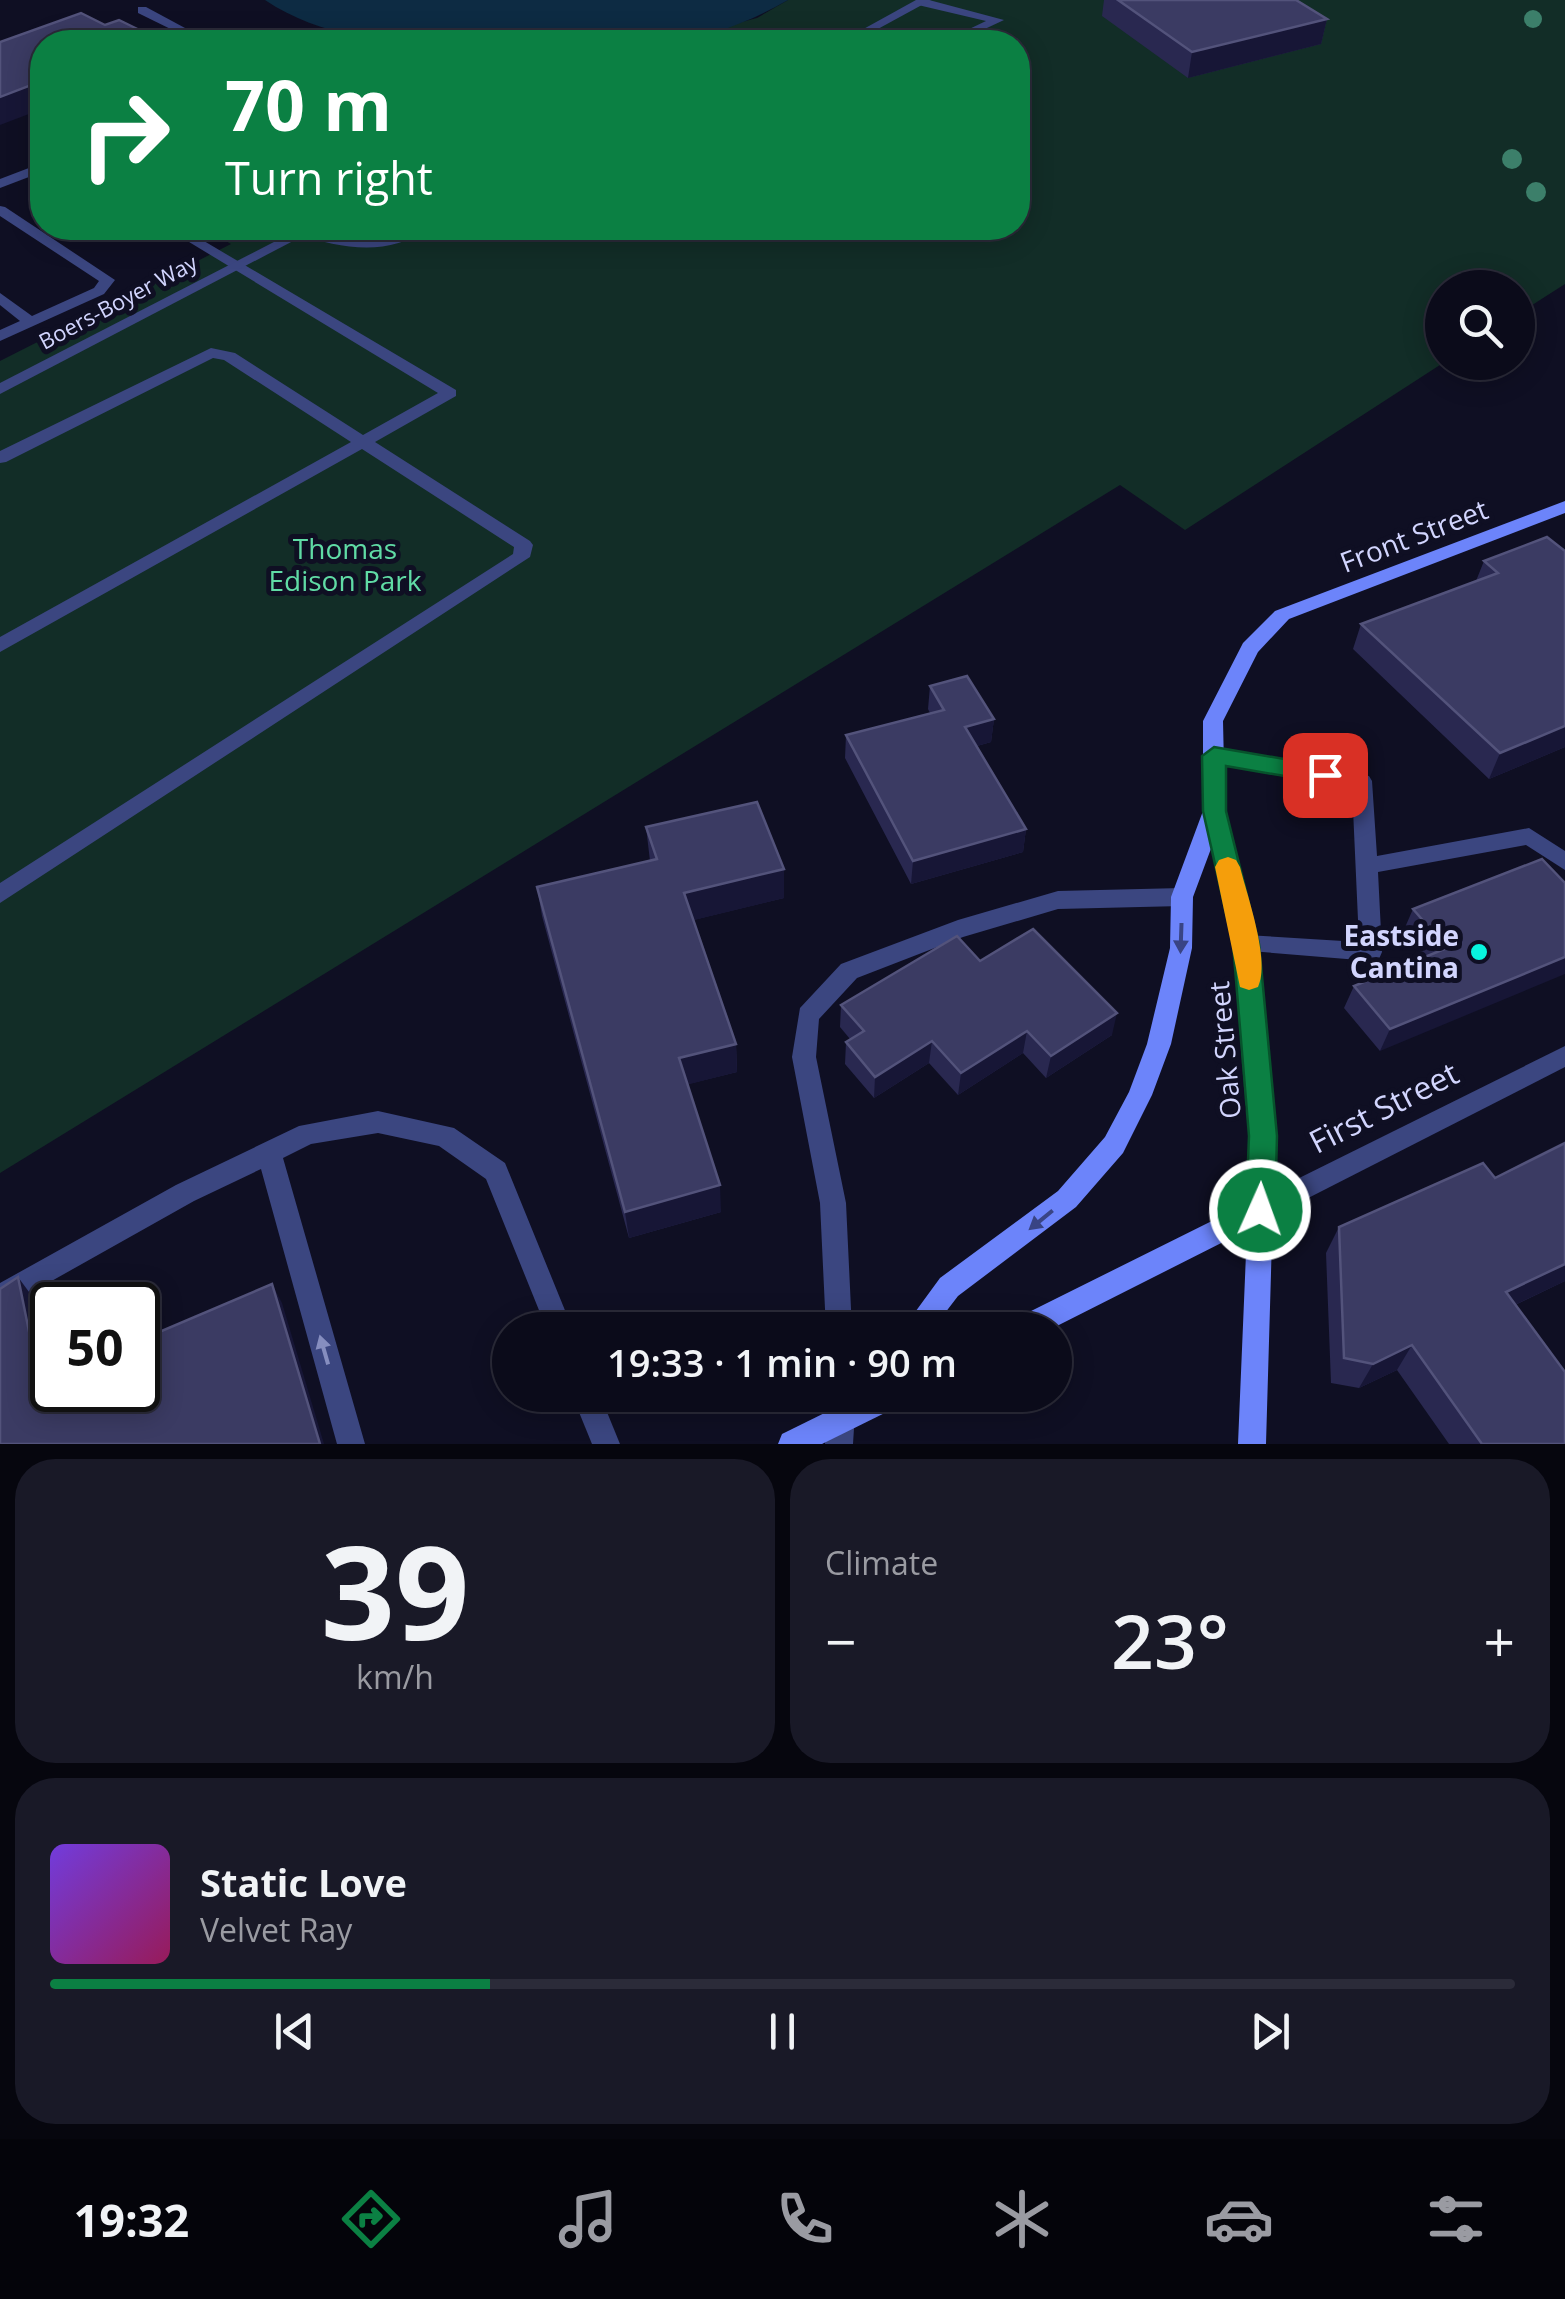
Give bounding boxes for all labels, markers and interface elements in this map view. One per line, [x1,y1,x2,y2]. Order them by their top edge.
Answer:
text: 70 m [225,56,392,152]
icon: right [60,70,190,200]
text: Turn right [225,147,433,208]
street label: Boers-Boyer Way [33,246,203,356]
map controls [1425,270,1535,380]
button: search [1425,270,1535,380]
street label: Front Street [1334,489,1493,581]
park label: Thomas Edison Park [269,529,422,599]
pin [1283,733,1368,818]
icon: arrive [1298,748,1353,803]
place label: Eastside Cantina [1344,916,1459,986]
one-way arrow [1173,922,1189,954]
marker: Eastside Cantina [1468,941,1490,963]
street label: Oak Street [1199,980,1249,1120]
street label: First Street [1301,1051,1465,1163]
position arrow [1208,1158,1312,1262]
one-way arrow [1028,1209,1053,1230]
speed limit sign: 50 [30,1282,160,1412]
one-way arrow [316,1334,332,1365]
text: 19:33 · 1 min · 90 m [607,1336,957,1388]
text: 39 [321,1501,469,1678]
text: Climate [825,1541,938,1584]
text: 23° [1111,1589,1229,1691]
text: − [825,1603,856,1678]
text: + [1484,1603,1515,1678]
text: km/h [356,1655,434,1698]
text: Static Love [200,1856,407,1908]
text: Velvet Ray [200,1908,352,1951]
icon: previous [267,2004,322,2059]
icon: pause [755,2004,810,2059]
icon: next [1243,2004,1298,2059]
icon: directions [336,2184,406,2254]
icon: music [553,2184,623,2254]
icon: phone [770,2184,840,2254]
icon: climate [987,2184,1057,2254]
icon: car [1204,2184,1274,2254]
icon: filters [1421,2184,1491,2254]
text: 19:32 [74,2189,189,2250]

